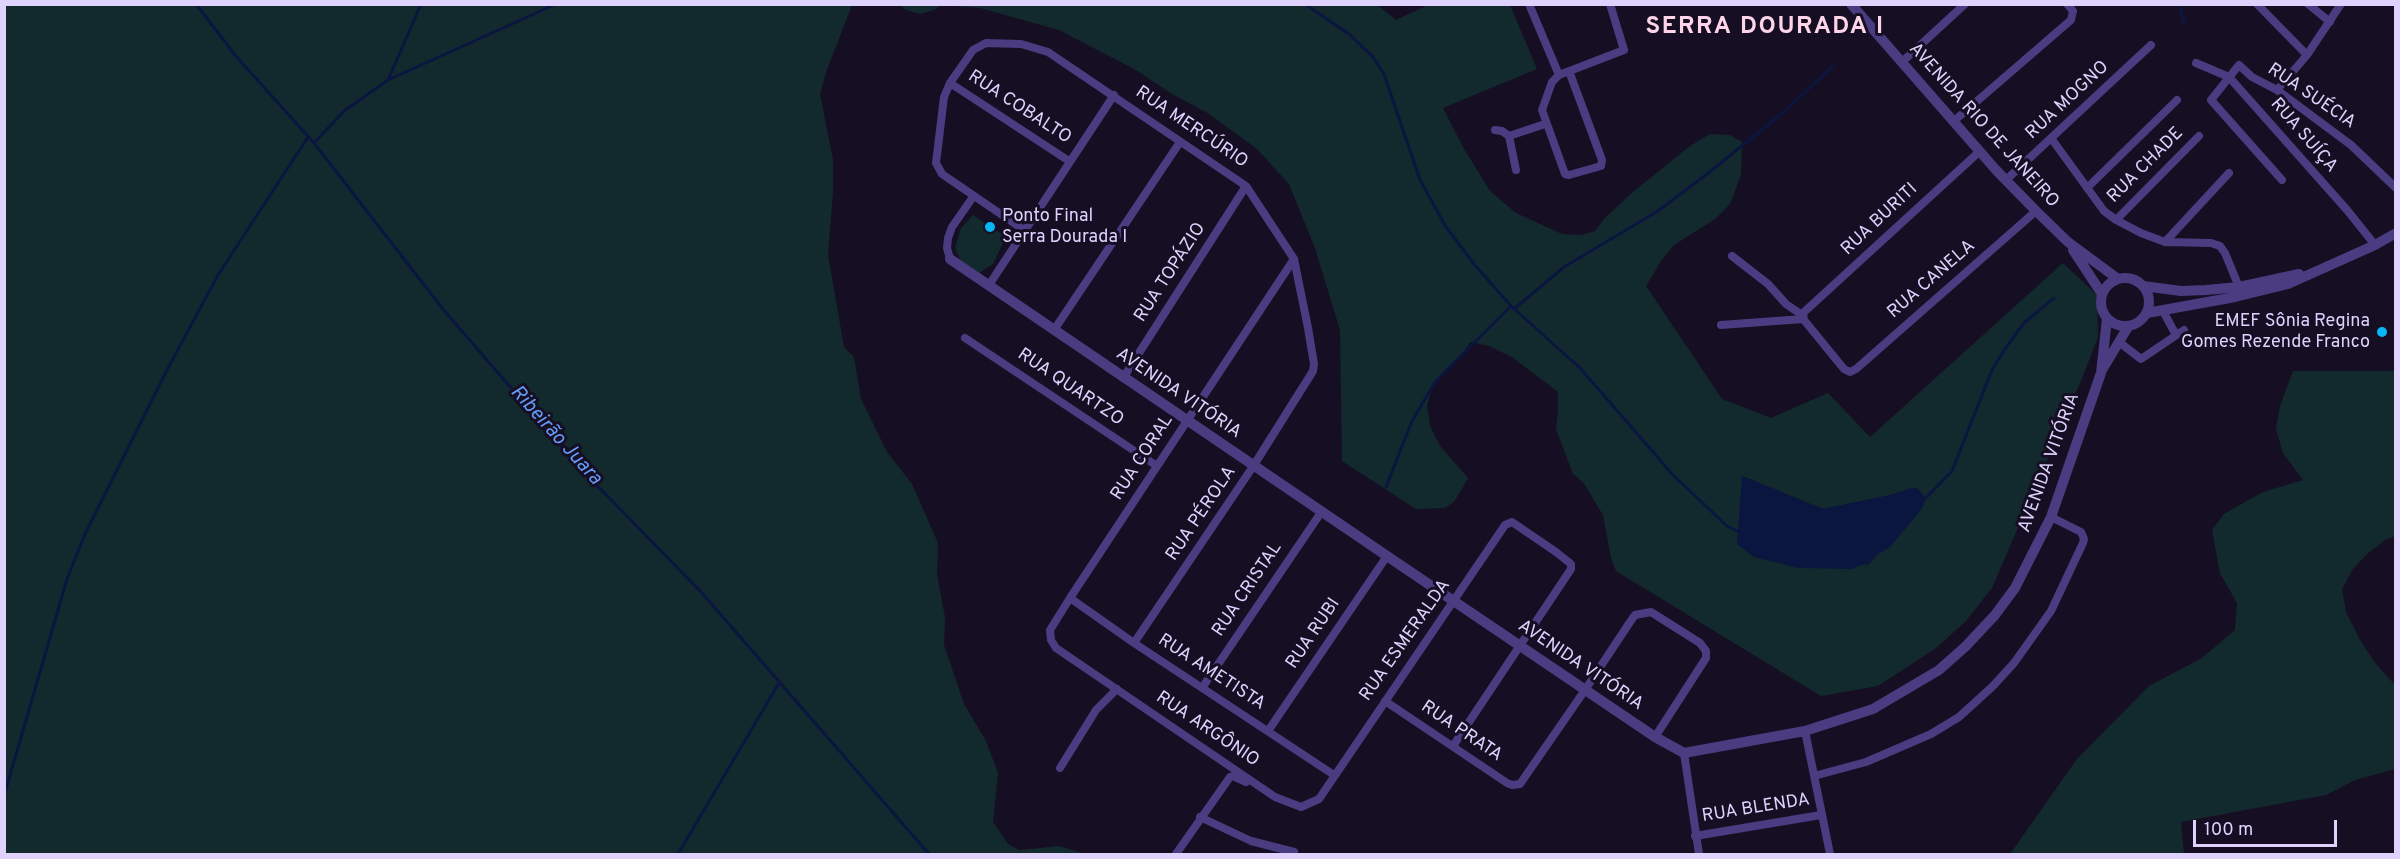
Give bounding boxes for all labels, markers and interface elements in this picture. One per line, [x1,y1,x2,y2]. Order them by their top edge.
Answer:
district label: SERRA DOURADA I [1645,14,1885,42]
street label: AVENIDA RIO DE JANEIRO [1903,39,2063,213]
street label: RUA MOGNO [2022,57,2114,145]
street label: RUA SUÉCIA [2263,60,2359,134]
street label: RUA COBALTO [963,67,1075,149]
street label: RUA MERCÚRIO [1131,82,1251,174]
street label: RUA SUÍÇA [2265,94,2341,178]
street label: RUA CHADE [2104,124,2188,208]
street label: RUA BURITI [1837,179,1923,261]
place label: Ponto Final Serra Dourada I [1002,206,1127,248]
street label: RUA TOPÁZIO [1131,219,1211,327]
marker: Ponto Final Serra Dourada I [983,220,997,234]
street label: RUA CANELA [1884,236,1980,324]
place label: EMEF Sônia Regina Gomes Rezende Franco [2181,311,2370,354]
marker: EMEF Sônia Regina Gomes Rezende Franco [2375,325,2389,339]
street label: AVENIDA VITÓRIA [1111,344,1245,444]
street label: RUA QUARTZO [1013,345,1127,431]
water label: Ribeirão Juara [504,381,606,491]
street label: AVENIDA VITÓRIA [2015,390,2085,536]
street label: RUA CORAL [1107,411,1179,505]
street label: RUA PÉROLA [1162,463,1242,565]
street label: RUA CRISTAL [1209,539,1287,641]
street label: RUA ESMERALDA [1356,576,1456,706]
street label: RUA RUBI [1282,594,1346,674]
street label: AVENIDA VITÓRIA [1513,616,1647,716]
street label: RUA AMETISTA [1153,630,1269,716]
street label: RUA ARGÔNIO [1151,688,1263,772]
street label: RUA PRATA [1416,697,1506,767]
street label: RUA BLENDA [1701,790,1811,828]
scale bar [2196,808,2340,846]
text: 100 m [2204,819,2253,842]

